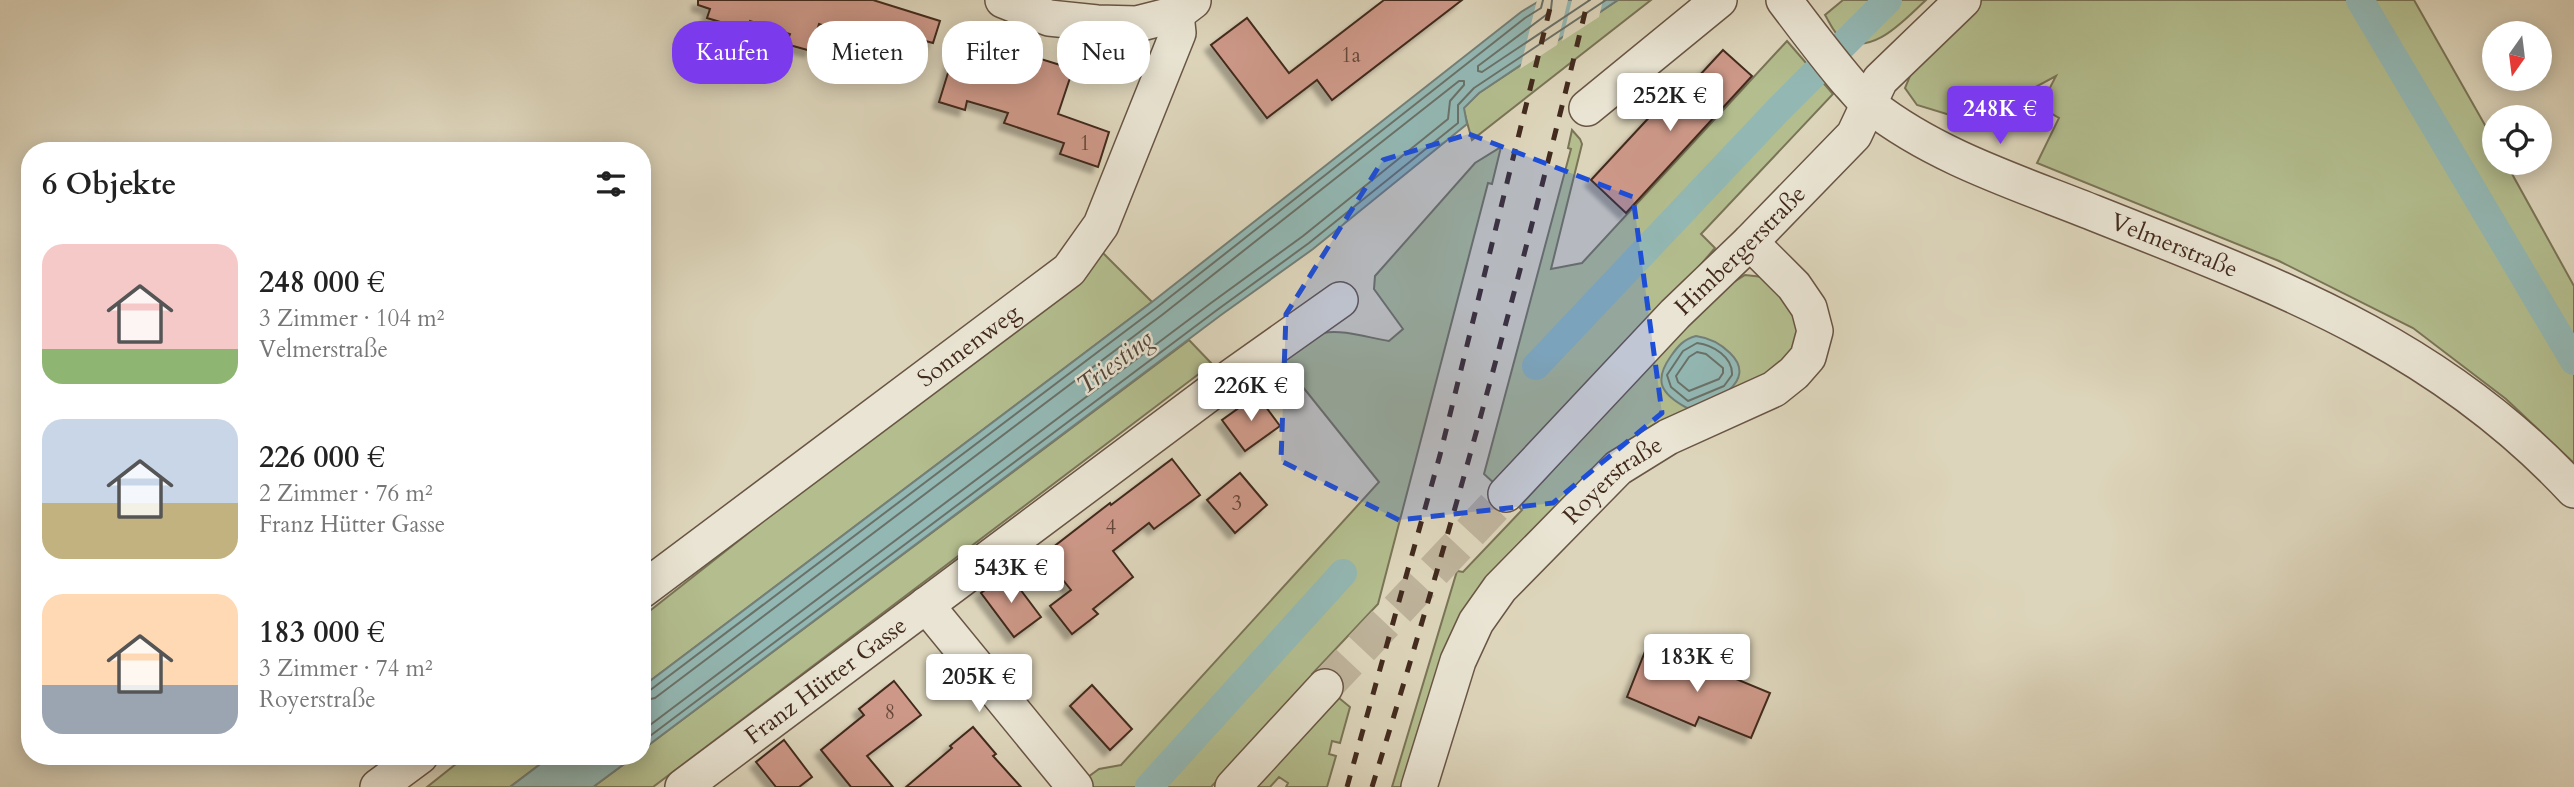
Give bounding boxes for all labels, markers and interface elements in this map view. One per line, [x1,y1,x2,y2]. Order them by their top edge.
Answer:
chip: Kaufen [672,21,793,84]
chip: Mieten [807,21,928,84]
chip: Filter [942,21,1043,84]
chip: Neu [1057,21,1150,84]
north arrow [2482,21,2552,91]
map controls [2482,21,2552,175]
house number: 1a [1341,41,1361,70]
pin: 252K € [1613,74,1727,133]
text: 252K € [1633,80,1707,111]
pin: 248K € [1943,86,2057,146]
text: 248K € [1963,93,2037,124]
button: locate [2482,105,2552,175]
house number: 1 [1080,129,1090,158]
text: 6 Objekte [42,164,176,205]
icon: filters [592,165,630,203]
street label: Himbergerstraße [1667,178,1813,323]
street label: Velmerstraße [2106,205,2243,286]
text: 248 000 € [259,262,385,303]
icon: home [98,272,182,356]
street label: Sonnenweg [910,296,1027,395]
text: 3 Zimmer · 104 m² [259,303,444,334]
water label: Triesting [1069,321,1161,403]
text: Velmerstraße [259,334,388,365]
pin: 226K € [1194,364,1308,423]
text: 226K € [1214,370,1288,401]
street label: Royerstraße [1555,428,1669,531]
text: 226 000 € [259,437,385,478]
icon: home [98,447,182,531]
text: 2 Zimmer · 76 m² [259,478,433,509]
house number: 3 [1232,489,1242,518]
text: Franz Hütter Gasse [259,509,445,540]
house number: 4 [1106,513,1117,542]
pin: 543K € [954,546,1068,605]
text: 543K € [974,552,1048,583]
street label: Franz Hütter Gasse [738,609,913,752]
text: 183 000 € [259,612,385,653]
icon: home [98,622,182,706]
pin: 183K € [1640,634,1754,694]
text: 183K € [1660,641,1734,672]
text: 3 Zimmer · 74 m² [259,653,433,684]
pin: 205K € [922,654,1036,714]
text: 205K € [942,661,1016,692]
text: Royerstraße [259,684,376,715]
house number: 8 [885,698,895,727]

